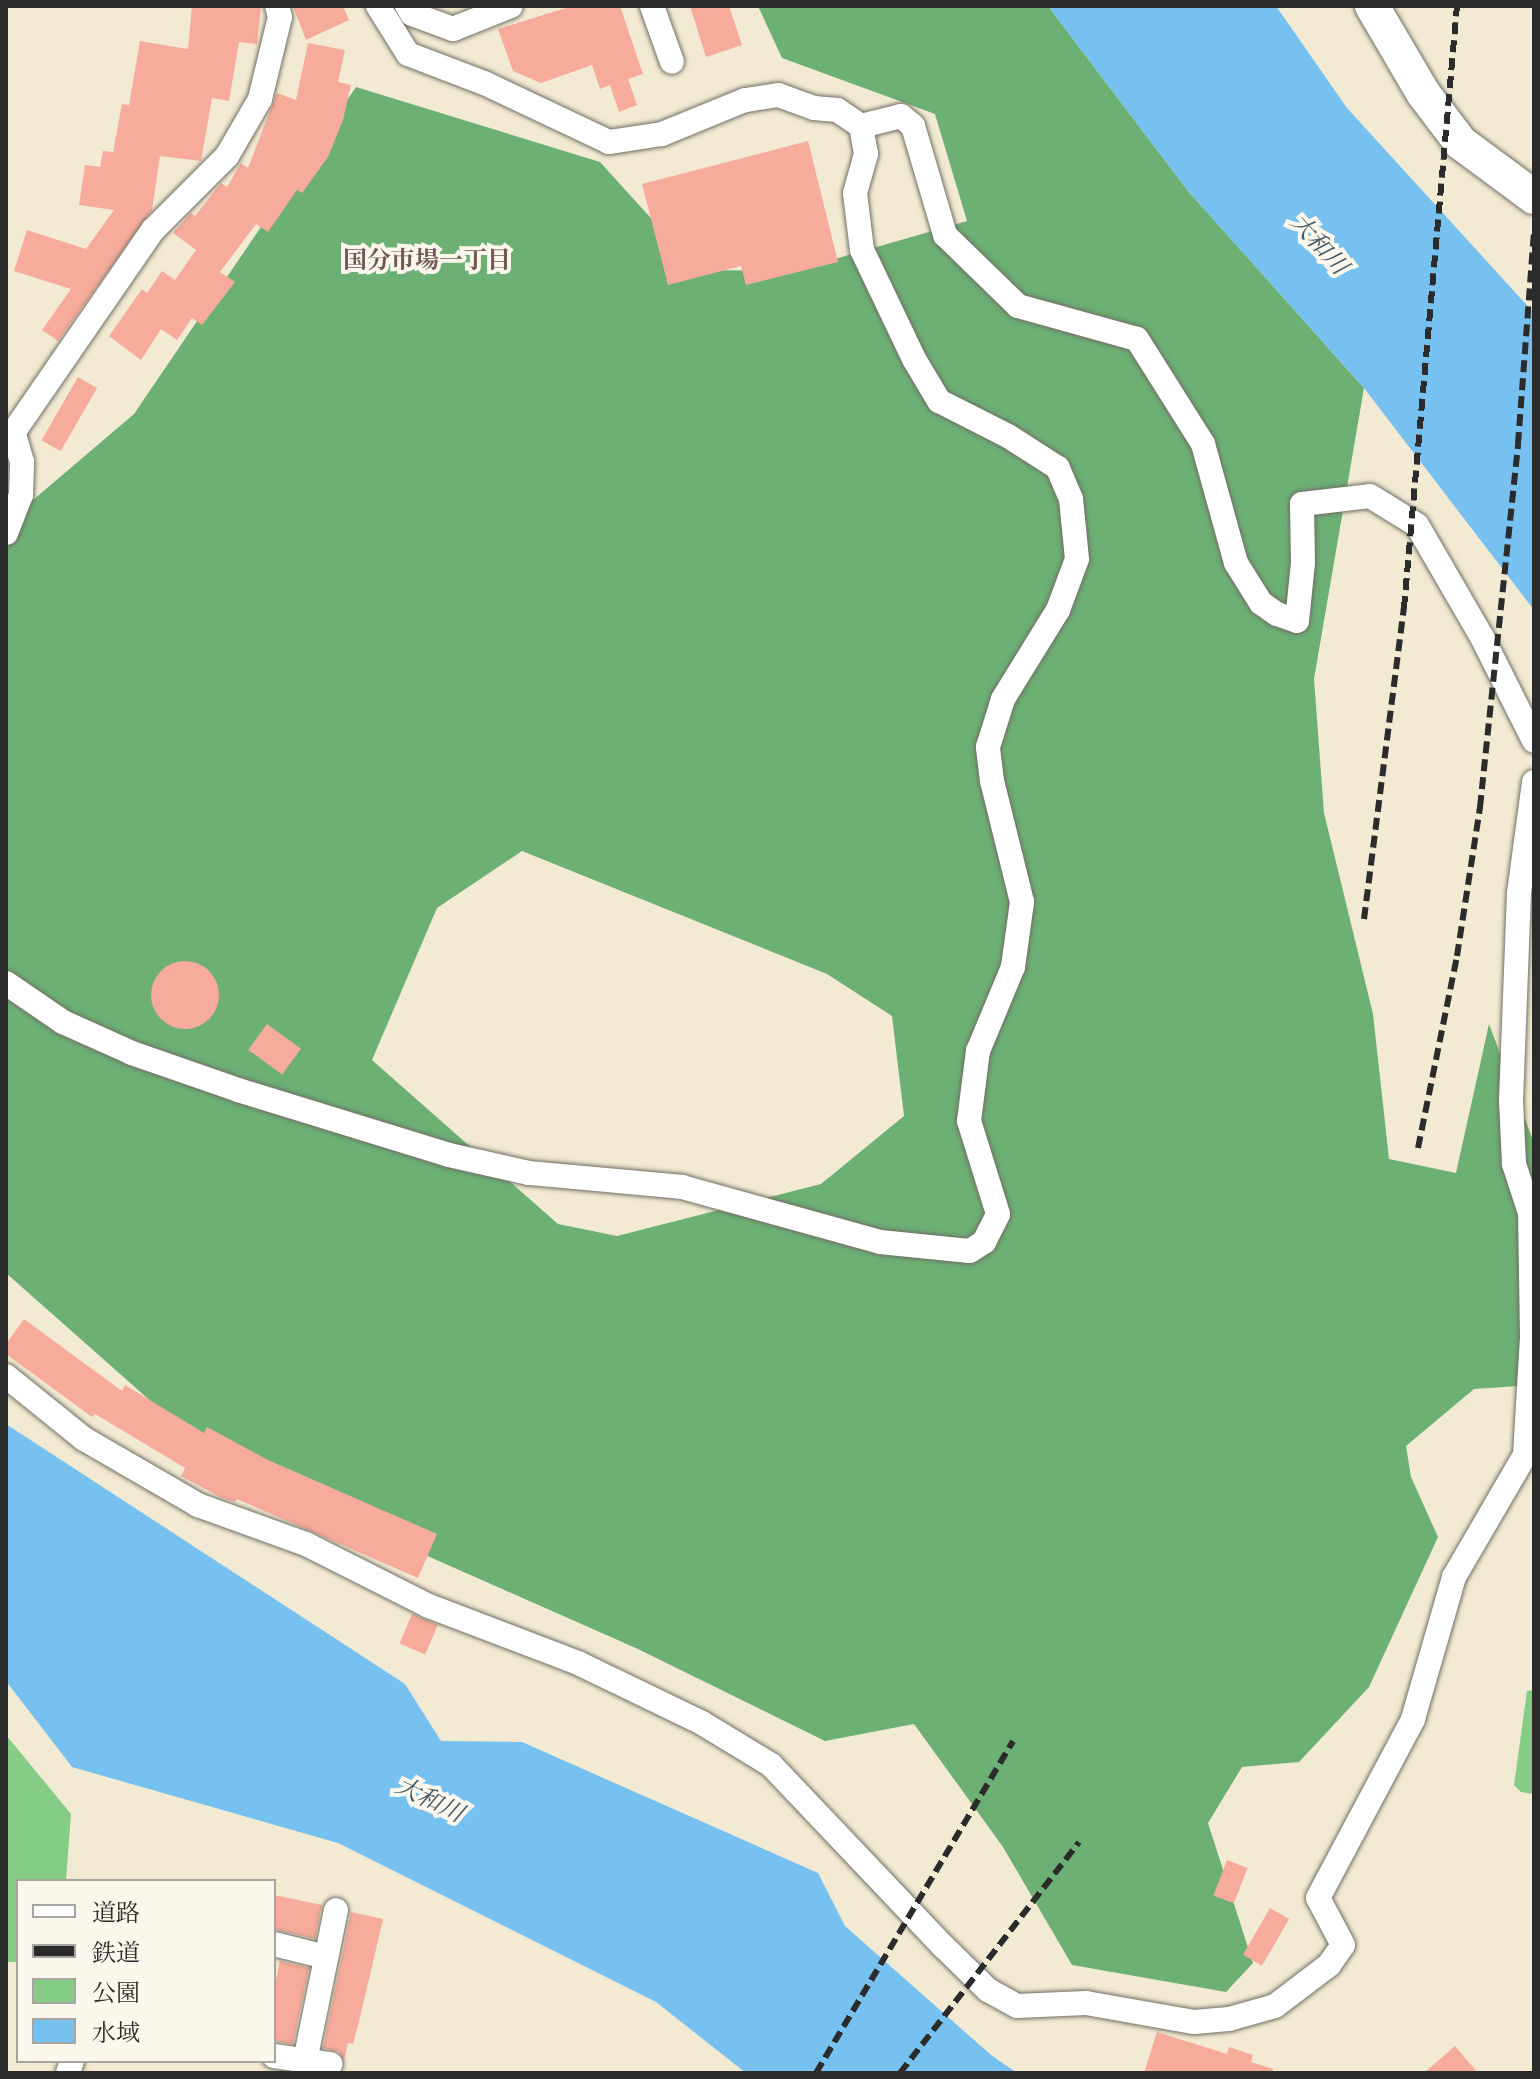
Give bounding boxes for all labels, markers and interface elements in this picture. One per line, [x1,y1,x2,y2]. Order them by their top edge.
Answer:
water label: 大和川 [1283,209,1353,281]
district label: 国分市場一丁目 [343,248,511,276]
water label: 大和川 [390,1772,468,1830]
legend [16,1879,276,2063]
text: 道路 [92,1899,140,1930]
text: 鉄道 [92,1939,140,1970]
text: 公園 [92,1979,140,2010]
text: 水域 [92,2019,140,2050]

